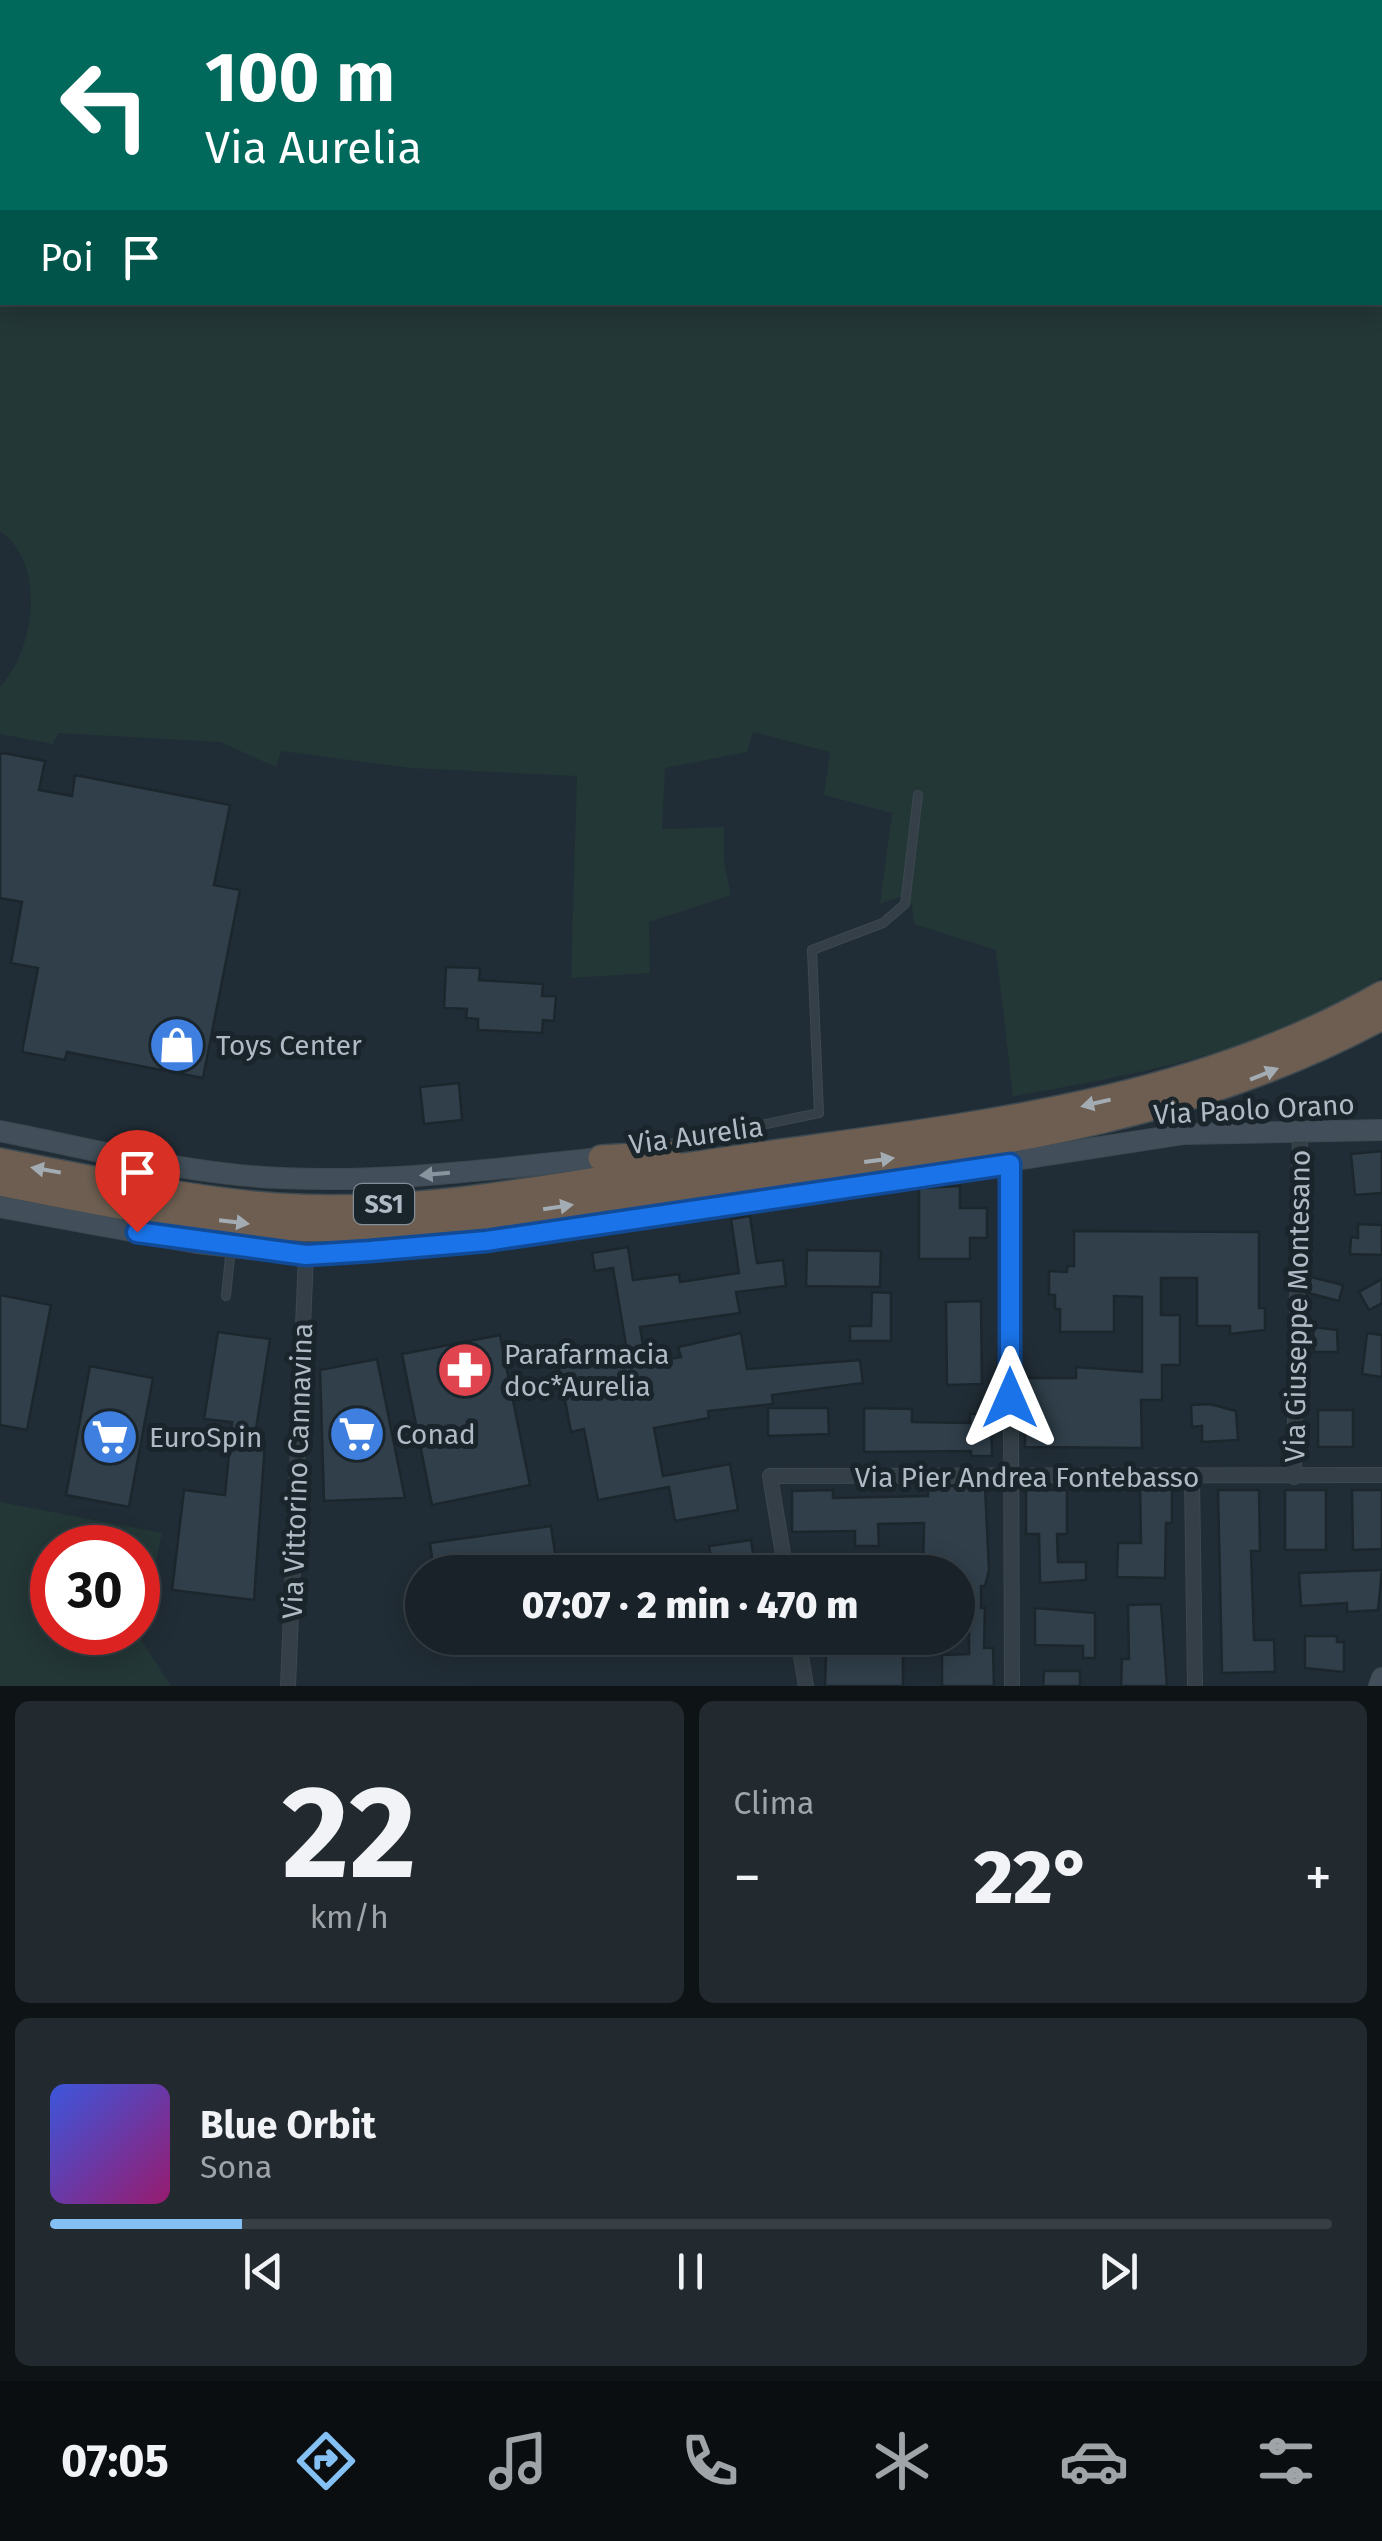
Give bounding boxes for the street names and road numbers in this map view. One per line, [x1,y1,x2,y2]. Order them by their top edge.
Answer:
street label: Via Paolo Orano [1153,1088,1355,1131]
street label: Via Aurelia [627,1110,765,1161]
street label: Via Giuseppe Montesano [1278,1149,1317,1463]
road number: SS1 [354,1184,414,1224]
street label: Via Vittorino Cannavina [276,1322,319,1620]
street label: Via Pier Andrea Fontebasso [855,1461,1199,1494]

